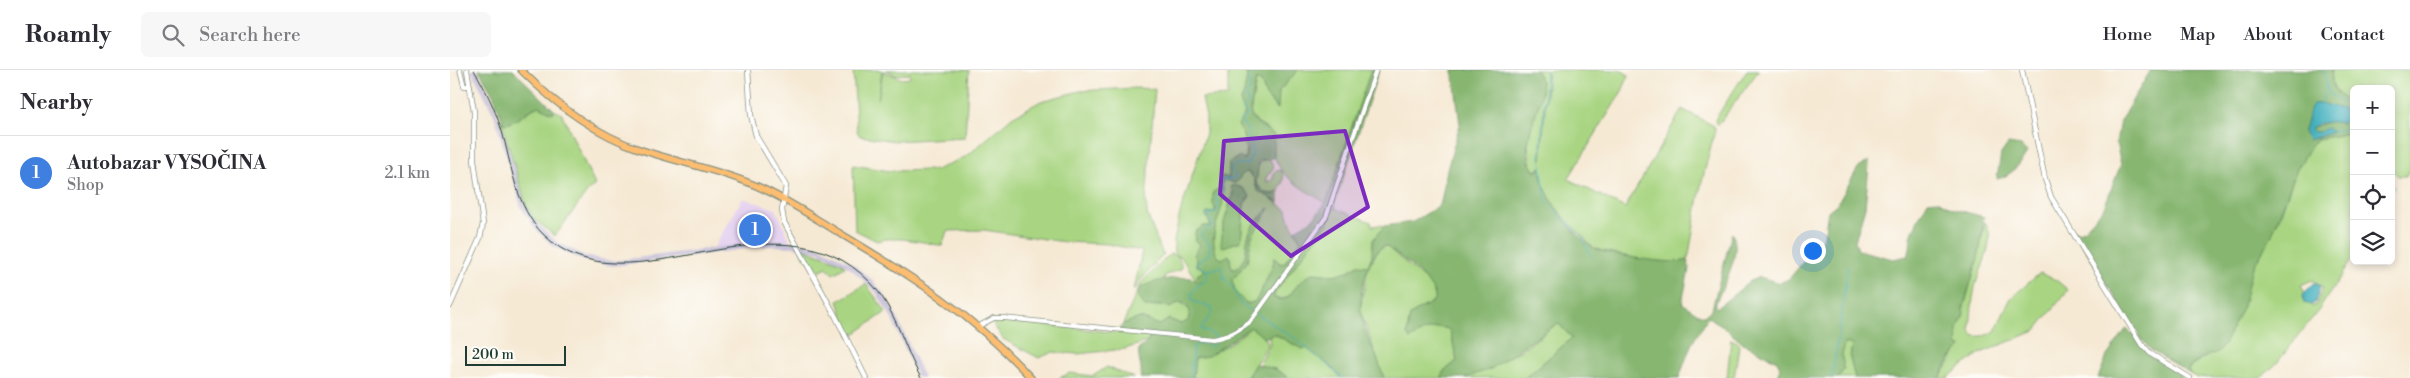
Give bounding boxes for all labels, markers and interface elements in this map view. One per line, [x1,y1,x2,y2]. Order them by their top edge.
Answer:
search box [141,12,491,57]
text: Roamly [25,20,111,50]
icon: search [159,21,187,49]
text: Search here [199,23,301,47]
text: Home [2103,23,2152,46]
text: Map [2180,23,2216,46]
text: About [2244,23,2293,46]
text: Contact [2321,23,2385,46]
map controls [2350,85,2395,265]
button: + [2350,85,2395,130]
text: Nearby [20,90,93,116]
button: − [2350,130,2395,175]
text: Autobazar VYSOČINA [67,151,266,175]
text: 1 [32,163,40,183]
text: 2.1 km [384,163,430,183]
text: Shop [67,175,104,195]
button: locate [2350,175,2395,220]
pin: 1 [739,211,771,249]
button: layers [2350,220,2395,265]
your location [1800,238,1826,264]
scale bar [465,343,566,366]
text: 200 m [472,346,514,364]

